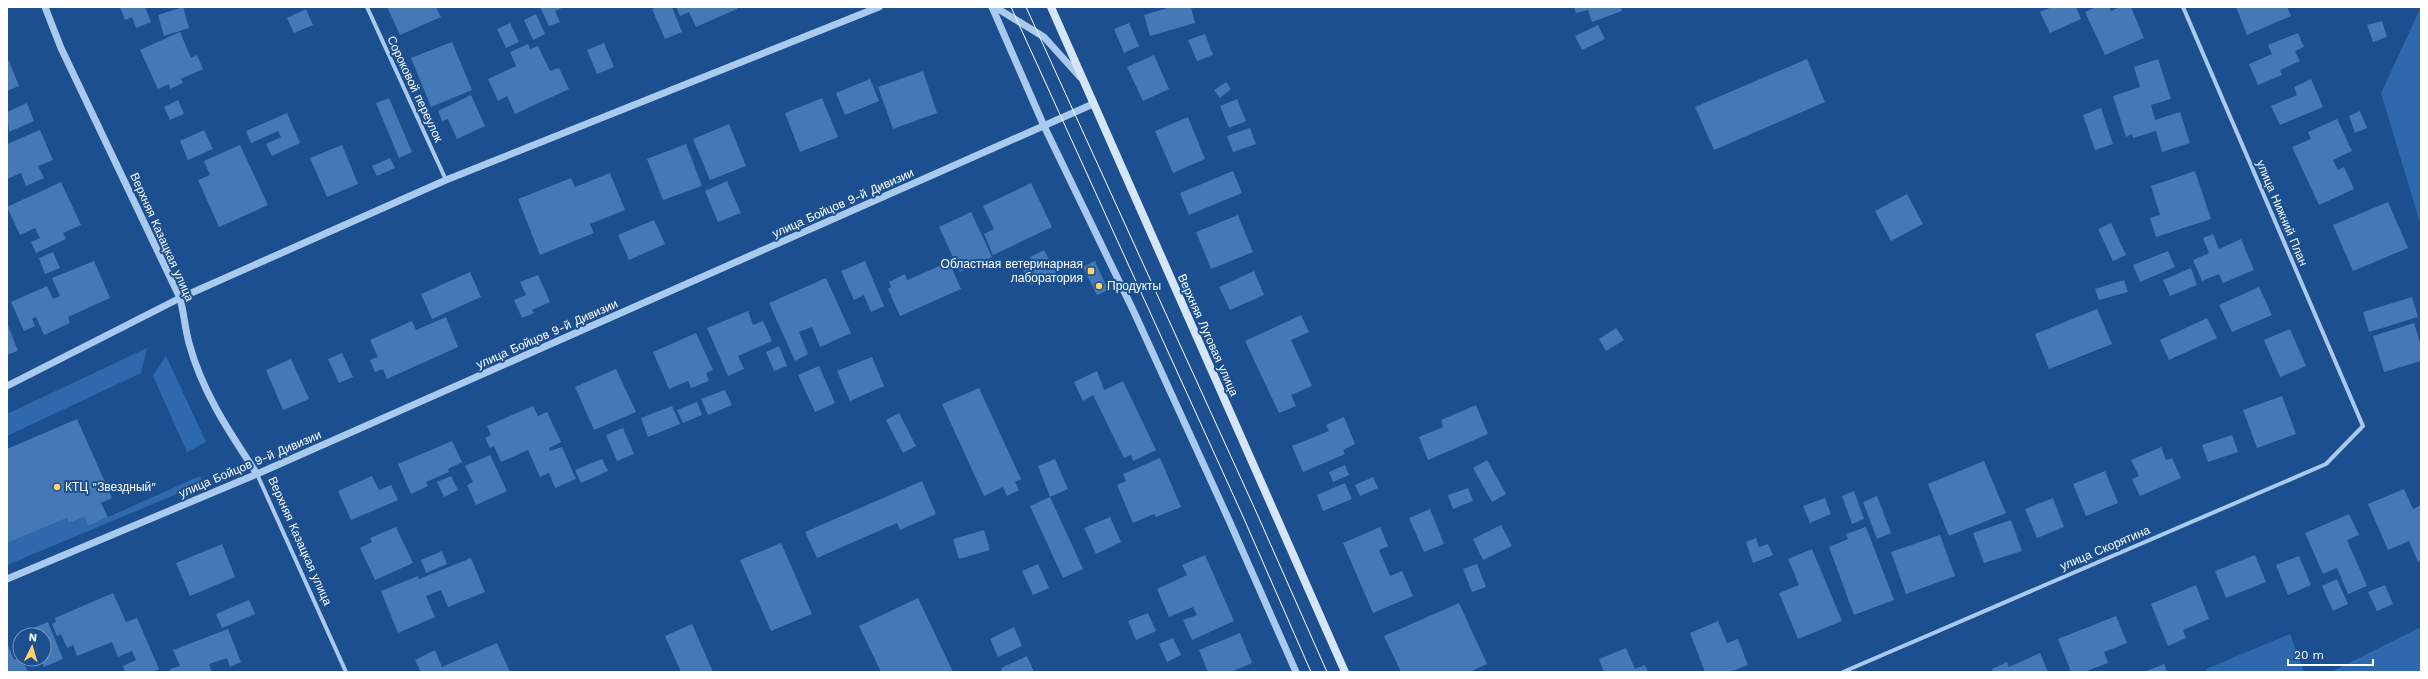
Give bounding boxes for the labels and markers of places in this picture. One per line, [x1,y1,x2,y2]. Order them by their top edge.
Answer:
place label: Областная ветеринарная лаборатория [941,257,1083,285]
marker: Областная ветеринарная лаборатория [1086,266,1096,276]
place label: Продукты [1107,279,1161,293]
marker: Продукты [1094,281,1104,291]
place label: КТЦ "Звездный" [65,480,156,494]
marker: КТЦ "Звездный" [52,482,62,492]

